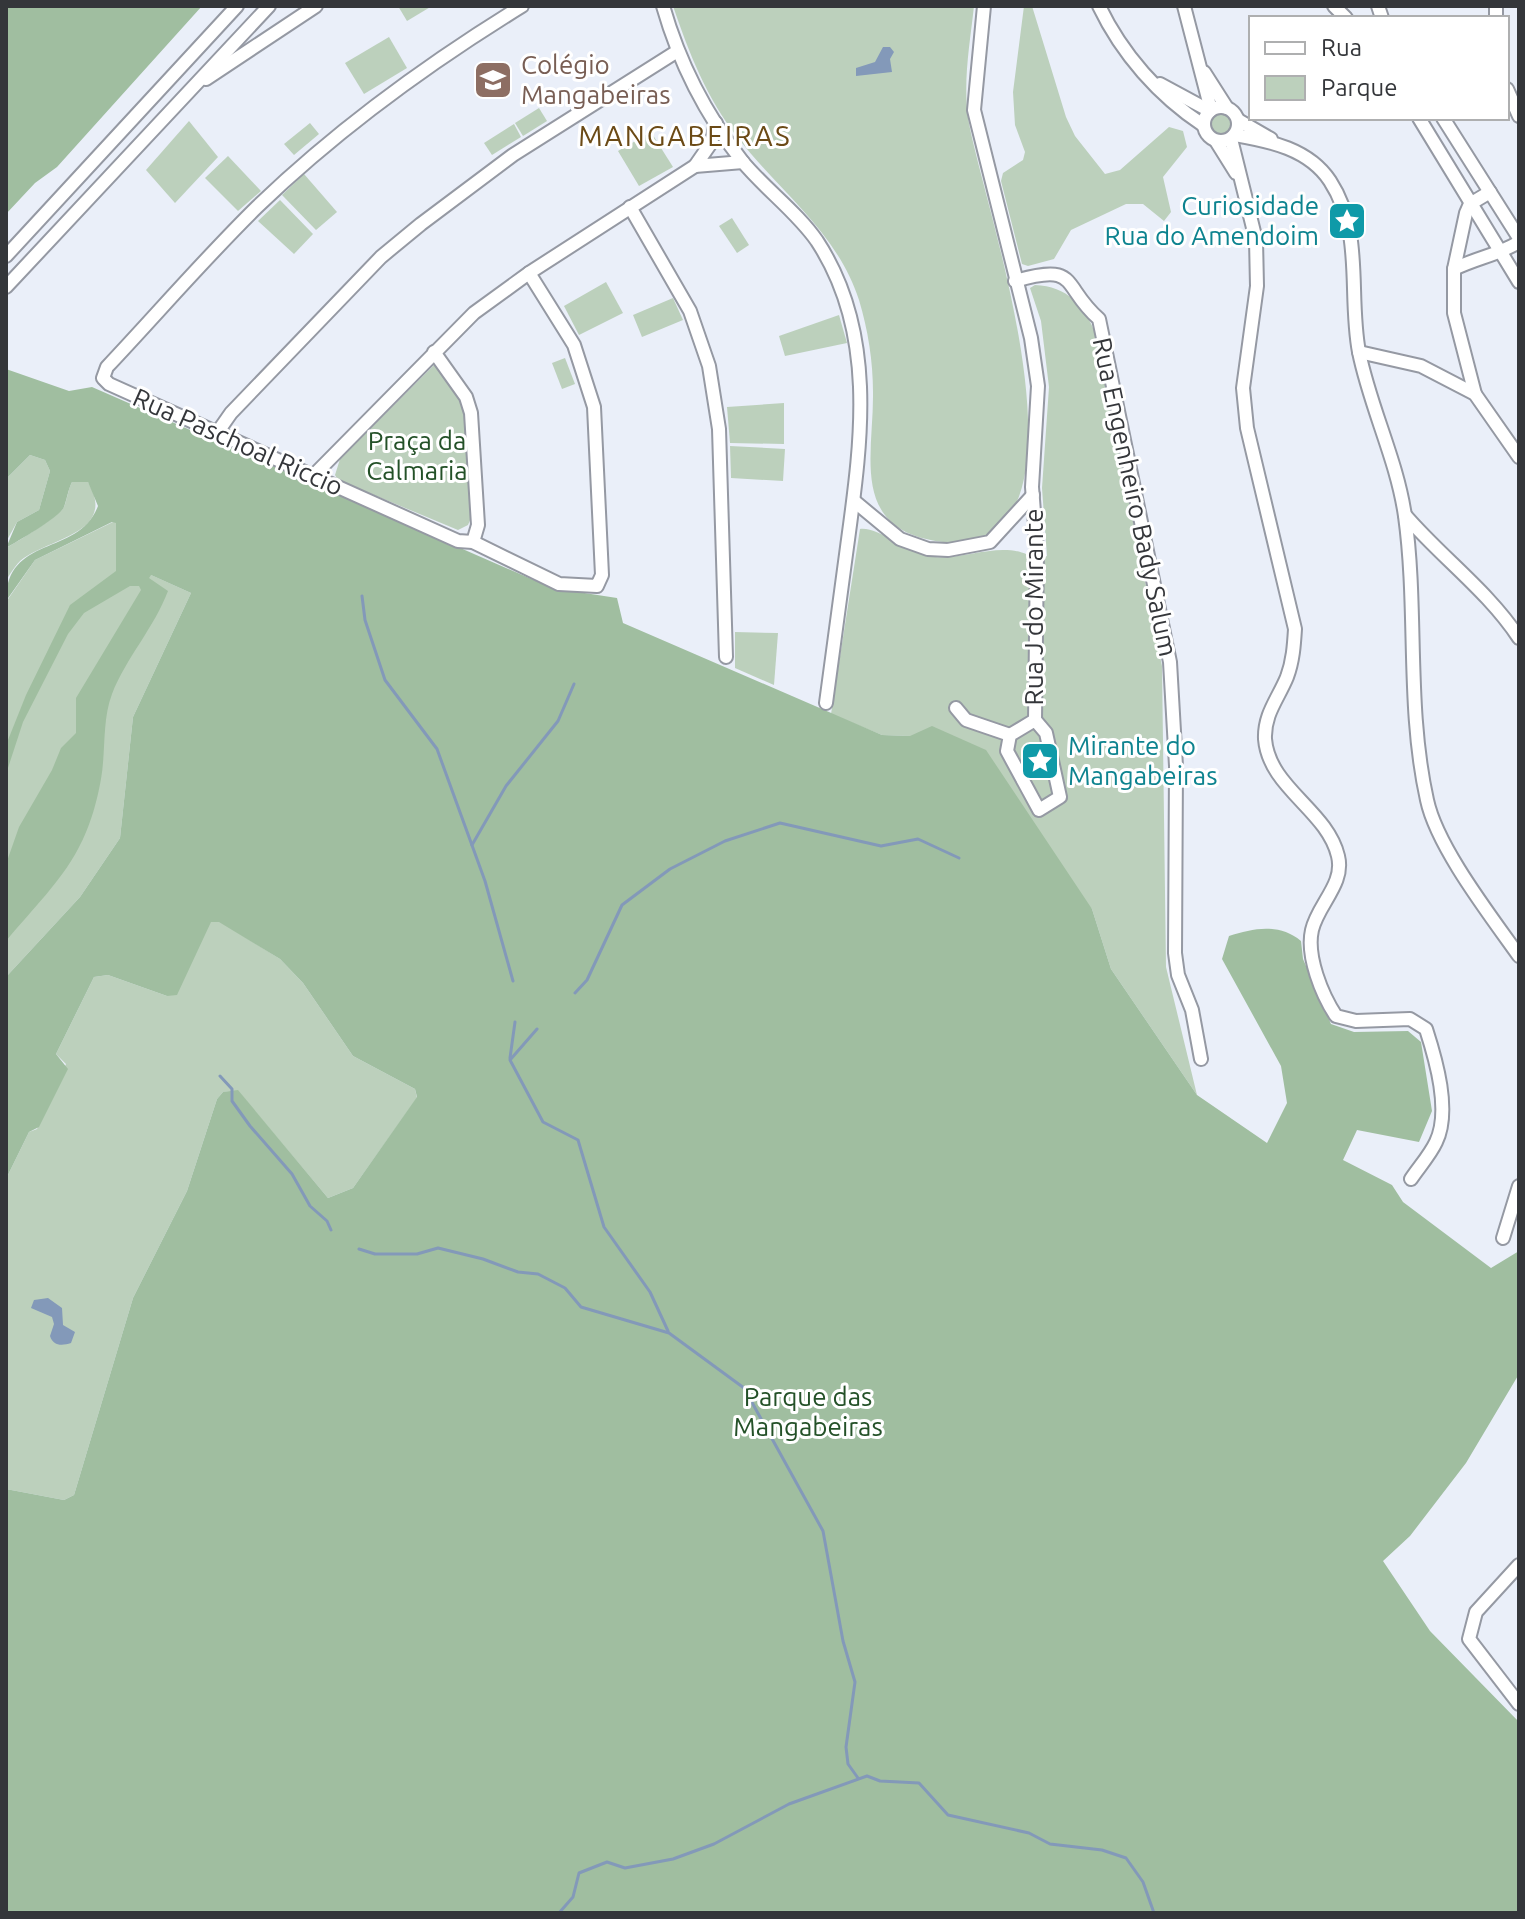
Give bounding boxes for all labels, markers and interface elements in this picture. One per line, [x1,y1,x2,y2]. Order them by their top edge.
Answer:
legend [1249,16,1509,120]
text: Rua [1321,34,1362,61]
place label: Colégio Mangabeiras [521,50,670,109]
school or university icon: Colégio Mangabeiras [472,59,514,101]
text: Parque [1321,74,1398,101]
district label: MANGABEIRAS [578,120,792,151]
place label: Curiosidade Rua do Amendoim [1105,191,1319,250]
place icon: Curiosidade Rua do Amendoim [1326,200,1368,242]
street label: Rua Engenheiro Bady Salum [1088,335,1183,659]
street label: Rua Paschoal Riccio [129,382,348,501]
park label: Praça da Calmaria [366,426,468,485]
street label: Rua J do Mirante [1019,509,1048,705]
place label: Mirante do Mangabeiras [1068,731,1217,790]
place icon: Mirante do Mangabeiras [1019,740,1061,782]
park label: Parque das Mangabeiras [733,1382,883,1441]

